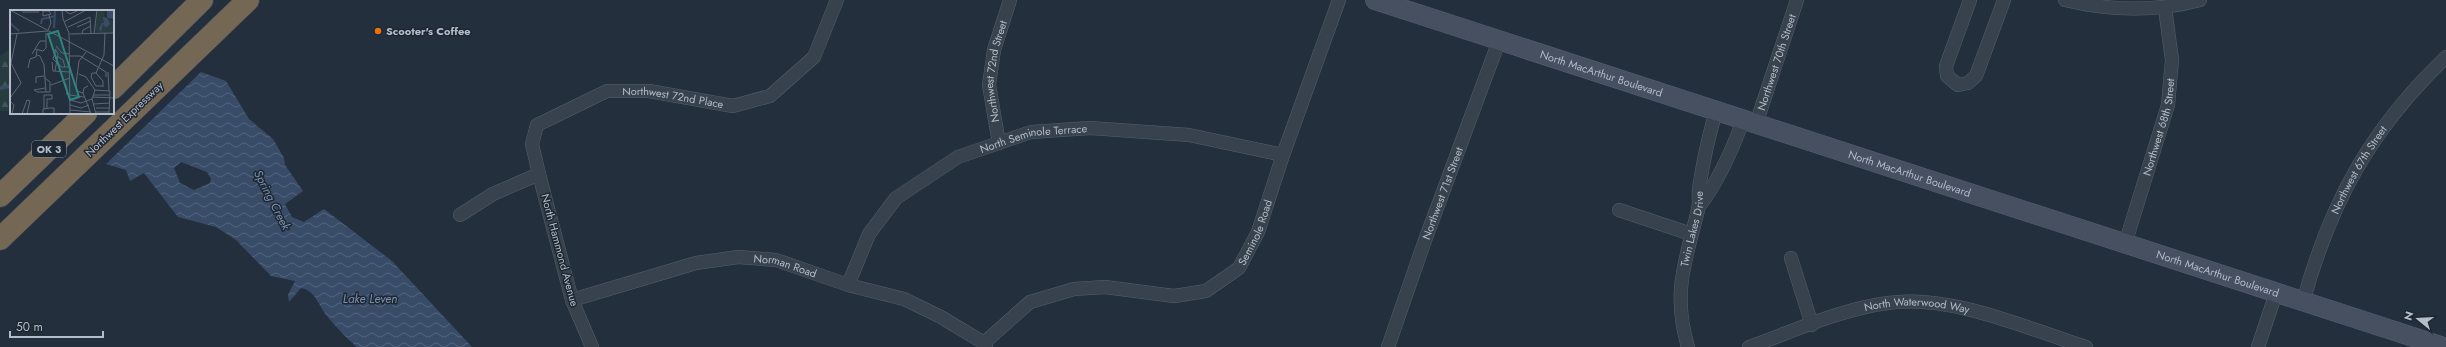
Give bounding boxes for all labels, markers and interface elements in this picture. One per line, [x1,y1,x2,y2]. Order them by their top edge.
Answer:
inset map [10,10,114,114]
street label: Northwest 70th Street [1753,12,1800,112]
street label: Northwest 72nd Street [981,18,1011,124]
place label: Scooter's Coffee [386,23,471,39]
marker: Scooter's Coffee [373,26,383,36]
street label: North MacArthur Boulevard [1538,46,1665,101]
street label: Northwest 68th Street [2139,77,2178,178]
street label: Northwest Expressway [82,78,167,160]
street label: Northwest 72nd Place [622,83,725,112]
street label: North Seminole Terrace [978,120,1088,157]
street label: Northwest 67th Street [2327,122,2391,217]
road number: OK 3 [32,141,66,157]
street label: Northwest 71st Street [1418,145,1467,242]
street label: North MacArthur Boulevard [1846,146,1973,201]
water label: Spring Creek [249,167,295,234]
street label: Twin Lakes Drive [1676,191,1707,268]
street label: North Hammond Avenue [537,192,583,308]
street label: Seminole Road [1234,198,1276,268]
street label: North MacArthur Boulevard [2154,246,2281,301]
street label: Norman Road [753,250,819,282]
water label: Lake Leven [343,290,397,308]
street label: North Waterwood Way [1862,293,1971,317]
north arrow [2398,299,2438,339]
text: N [2400,309,2417,323]
scale bar [10,313,103,339]
text: 50 m [16,318,43,336]

